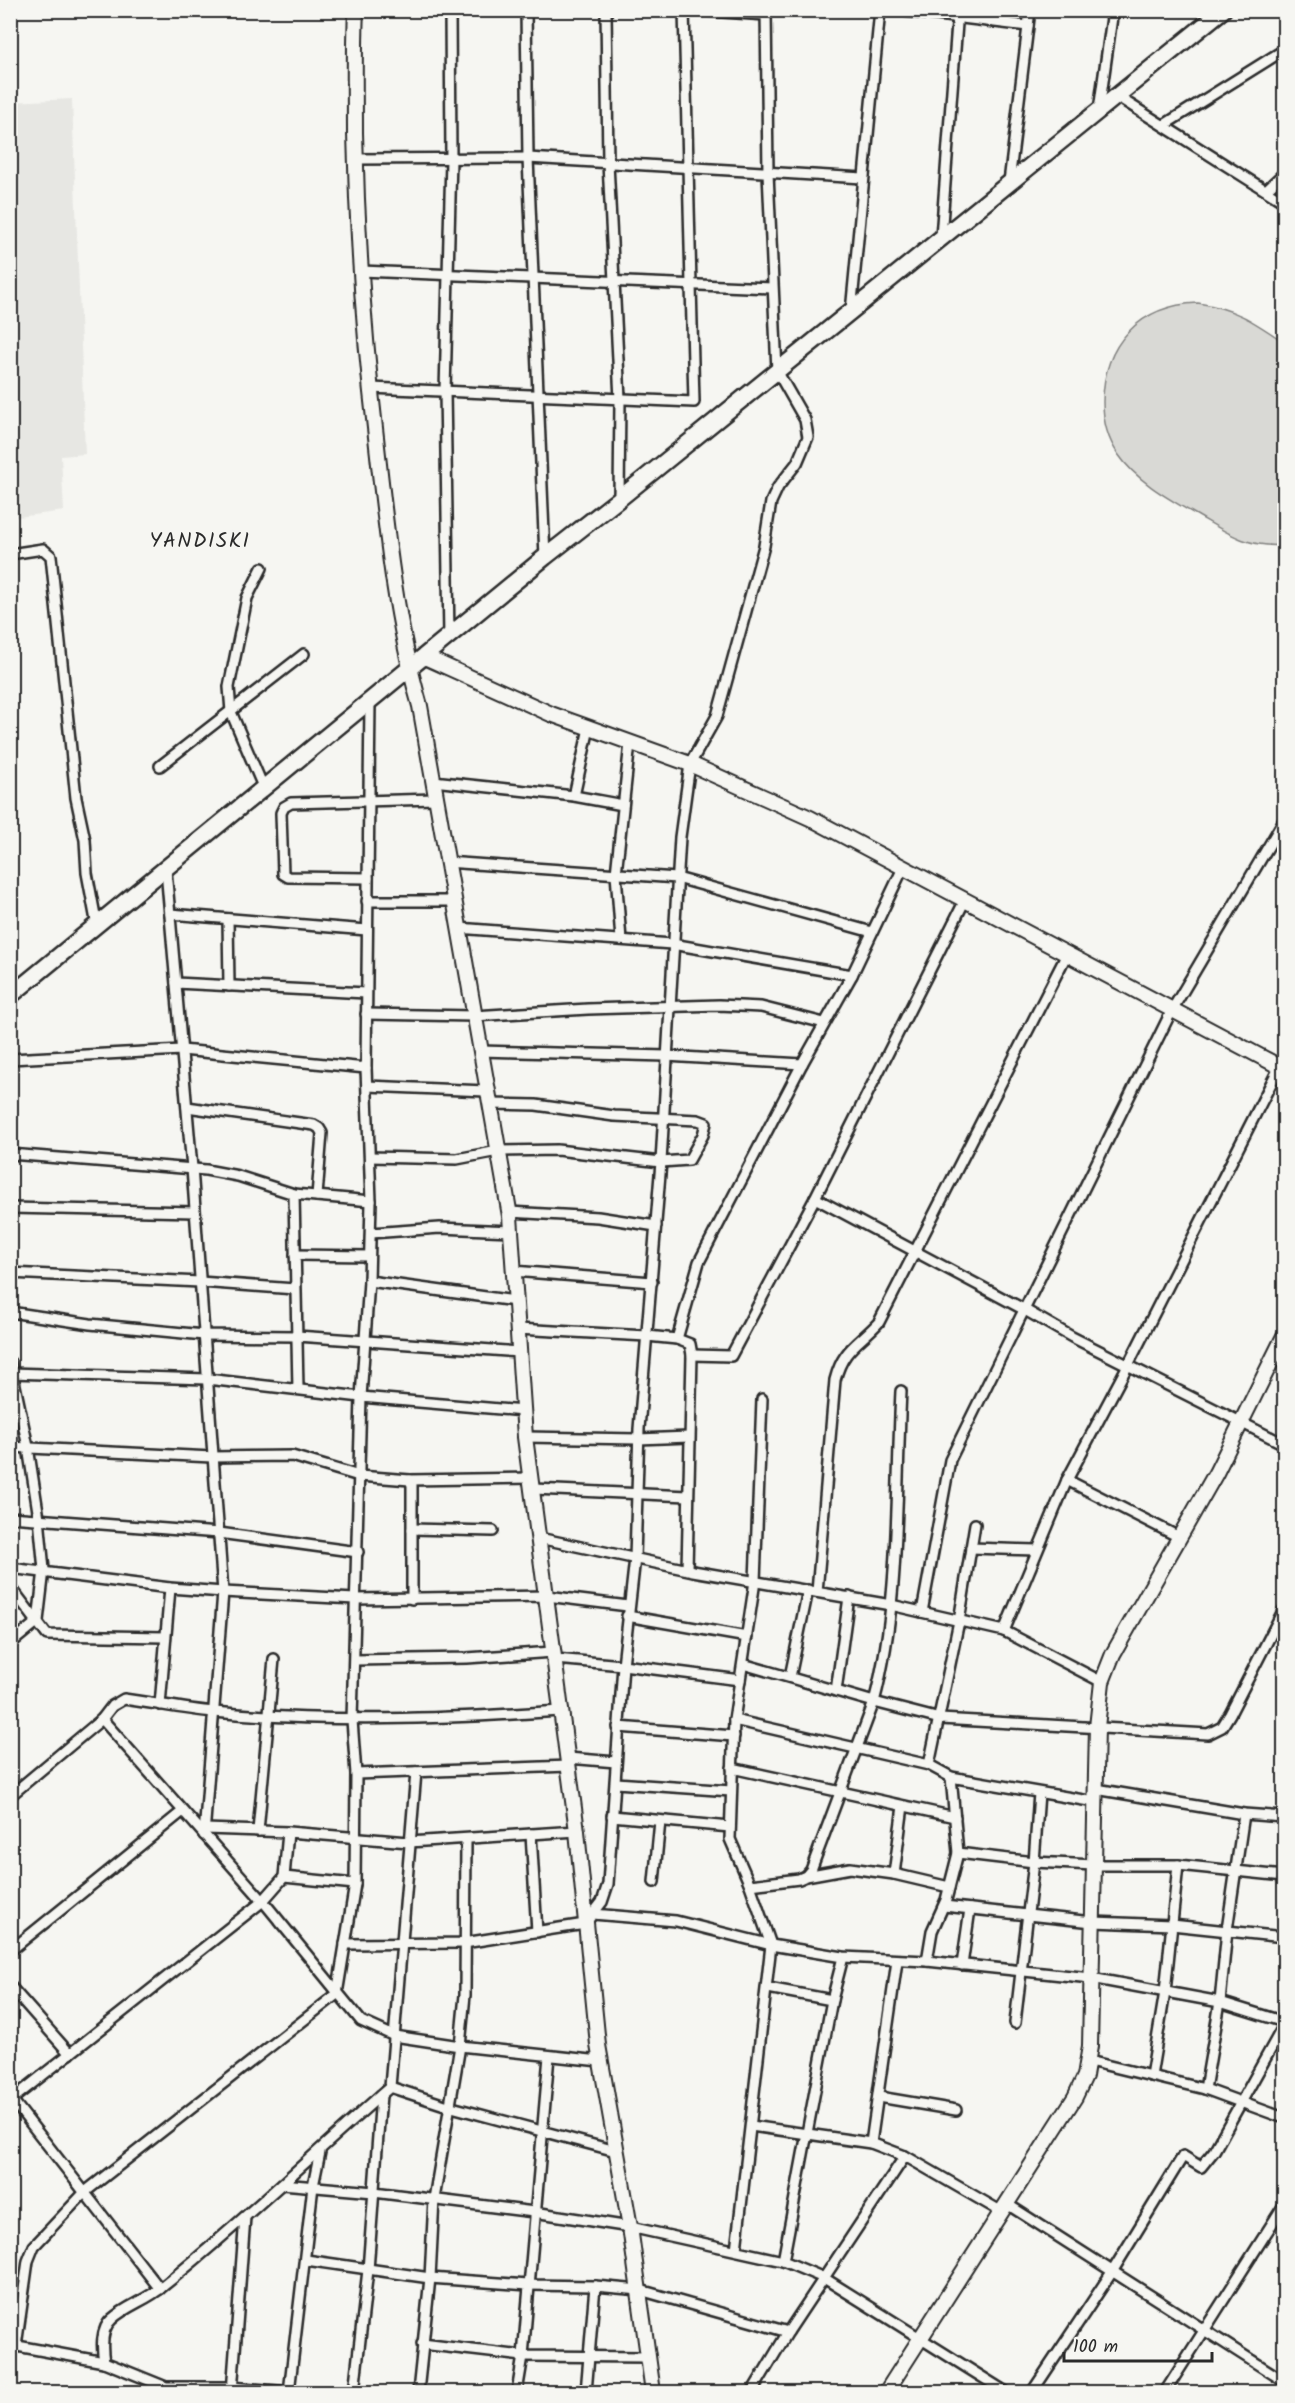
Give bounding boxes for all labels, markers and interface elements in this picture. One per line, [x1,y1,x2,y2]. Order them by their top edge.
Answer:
district label: YANDISKI [149,525,251,558]
scale bar [1064,2325,1212,2363]
text: 100 m [1073,2333,1118,2362]

